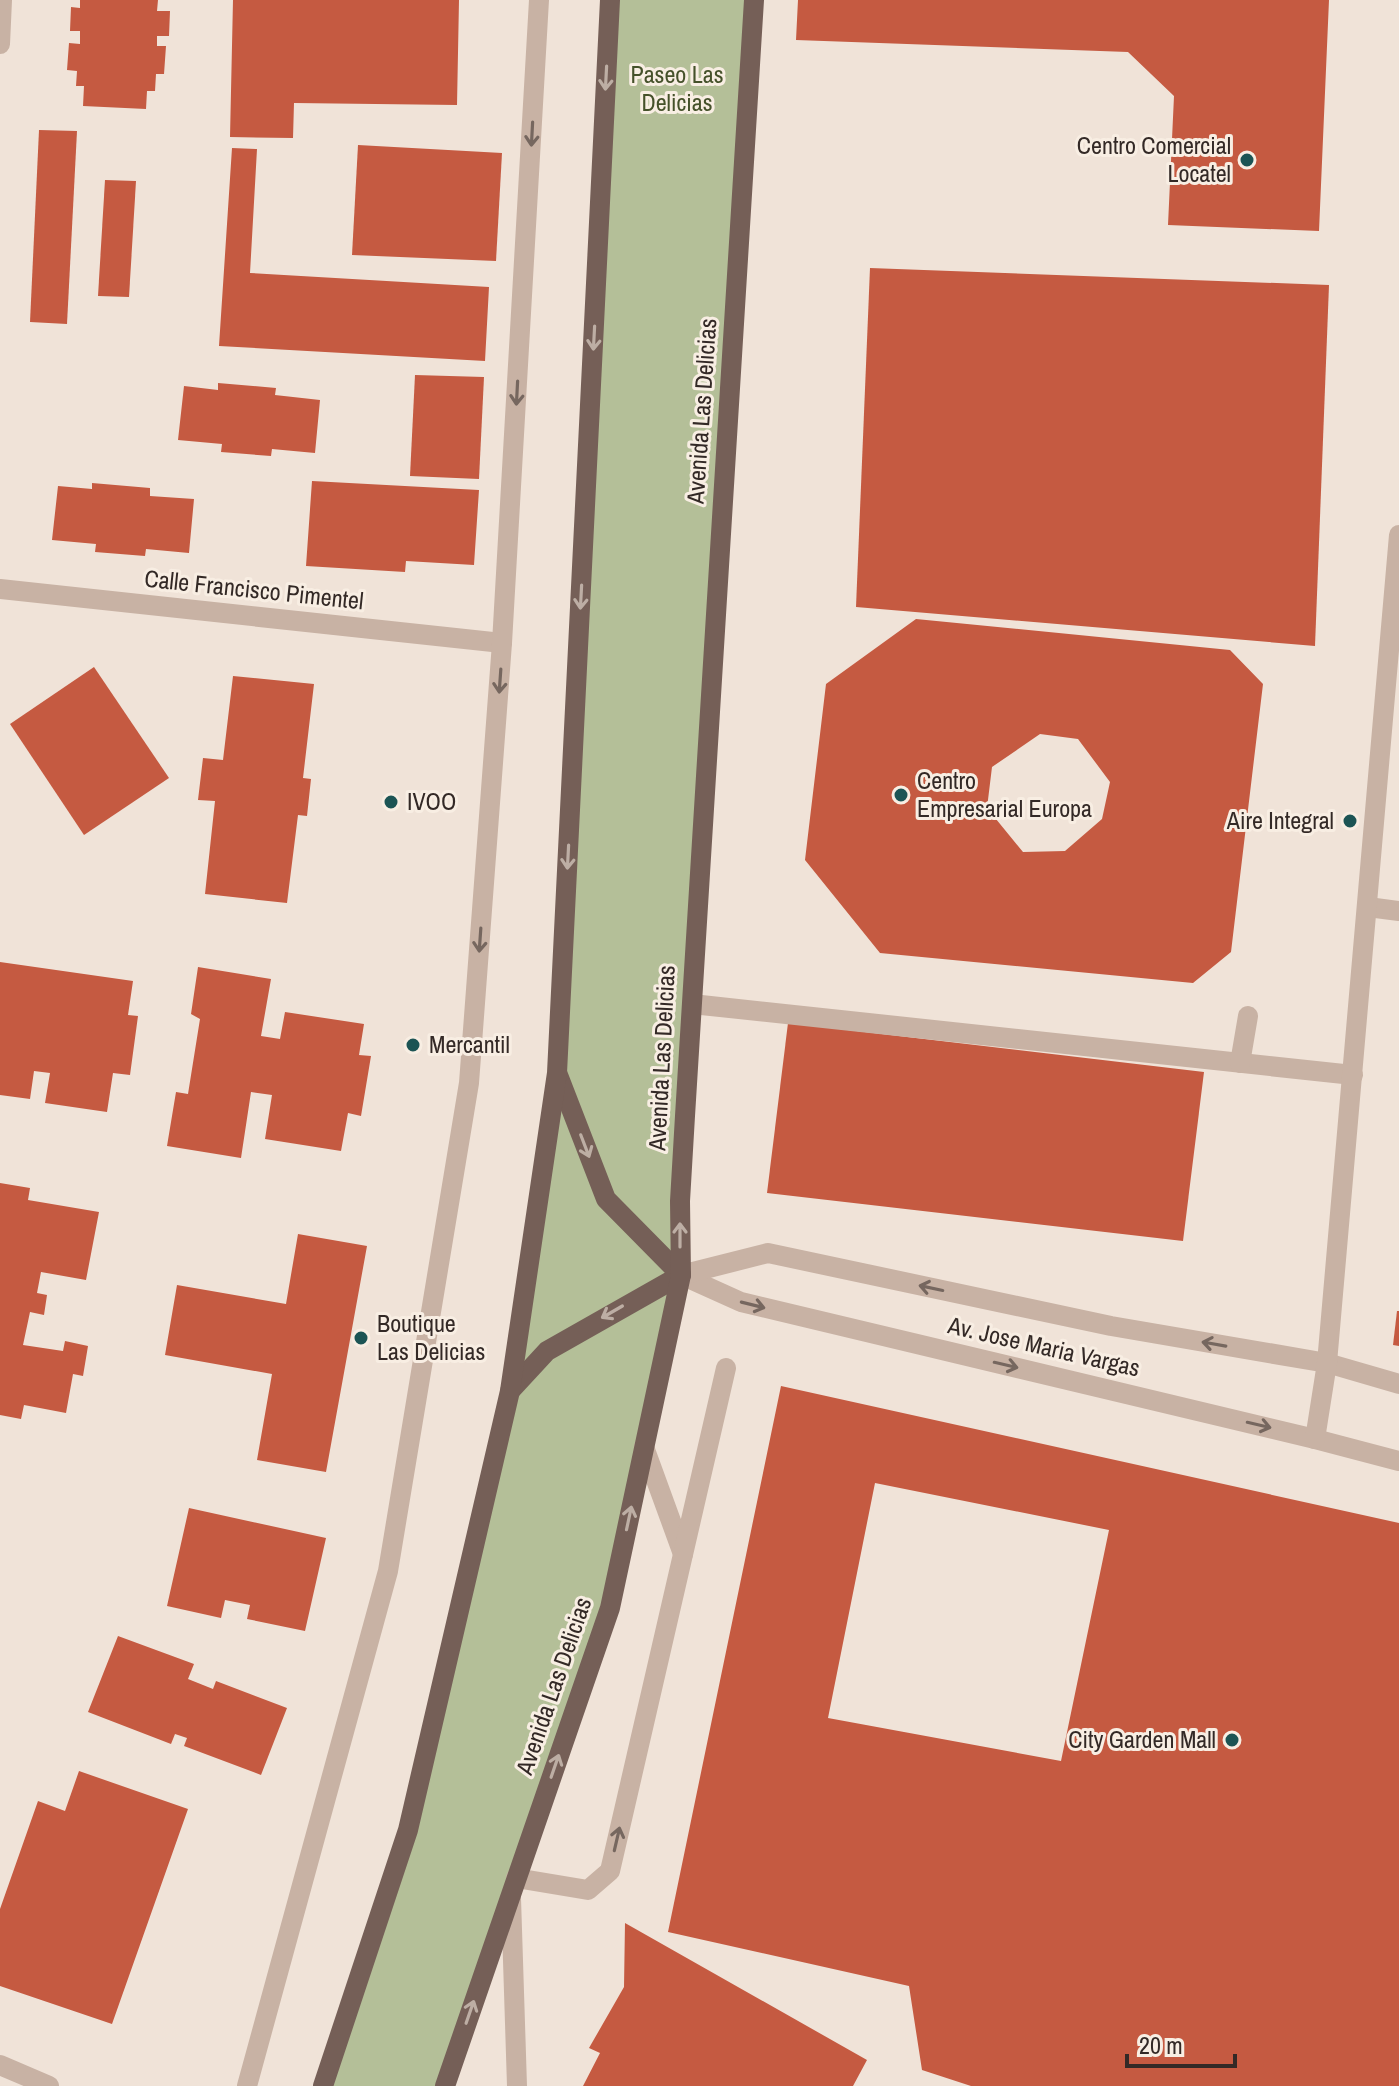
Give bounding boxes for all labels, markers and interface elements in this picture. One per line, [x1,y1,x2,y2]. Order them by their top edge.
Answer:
park label: Paseo Las Delicias [631,58,724,118]
one-way arrow [599,64,614,91]
one-way arrow [524,120,539,147]
place label: Centro Comercial Locatel [1077,129,1231,189]
marker: Centro Comercial Locatel [1238,151,1256,169]
street label: Avenida Las Delicias [678,317,723,506]
one-way arrow [587,324,602,351]
one-way arrow [509,379,524,406]
street label: Calle Francisco Pimentel [143,562,365,616]
one-way arrow [574,583,589,610]
one-way arrow [492,667,507,694]
place label: Centro Empresarial Europa [917,764,1092,824]
place label: IVOO [407,785,456,817]
marker: Centro Empresarial Europa [892,786,910,804]
marker: IVOO [382,793,400,811]
place label: Aire Integral [1226,804,1334,836]
marker: Aire Integral [1341,812,1359,830]
one-way arrow [560,843,575,870]
one-way arrow [472,926,487,953]
street label: Avenida Las Delicias [640,964,682,1152]
place label: Mercantil [429,1028,510,1060]
marker: Mercantil [404,1036,422,1054]
one-way arrow [579,1133,593,1158]
one-way arrow [673,1222,688,1249]
one-way arrow [919,1280,944,1295]
one-way arrow [739,1298,765,1313]
one-way arrow [601,1305,624,1321]
place label: Boutique Las Delicias [377,1307,485,1367]
street label: Av. Jose Maria Vargas [944,1308,1143,1384]
marker: Boutique Las Delicias [352,1329,370,1347]
one-way arrow [1201,1335,1227,1350]
one-way arrow [992,1358,1018,1373]
one-way arrow [1245,1418,1271,1433]
one-way arrow [622,1505,637,1531]
street label: Avenida Las Delicias [507,1593,598,1780]
place label: City Garden Mall [1068,1723,1216,1755]
marker: City Garden Mall [1223,1731,1241,1749]
one-way arrow [548,1754,563,1779]
one-way arrow [610,1827,625,1852]
one-way arrow [464,2000,479,2025]
scale bar [1127,2018,1235,2068]
text: 20 m [1139,2029,1183,2061]

